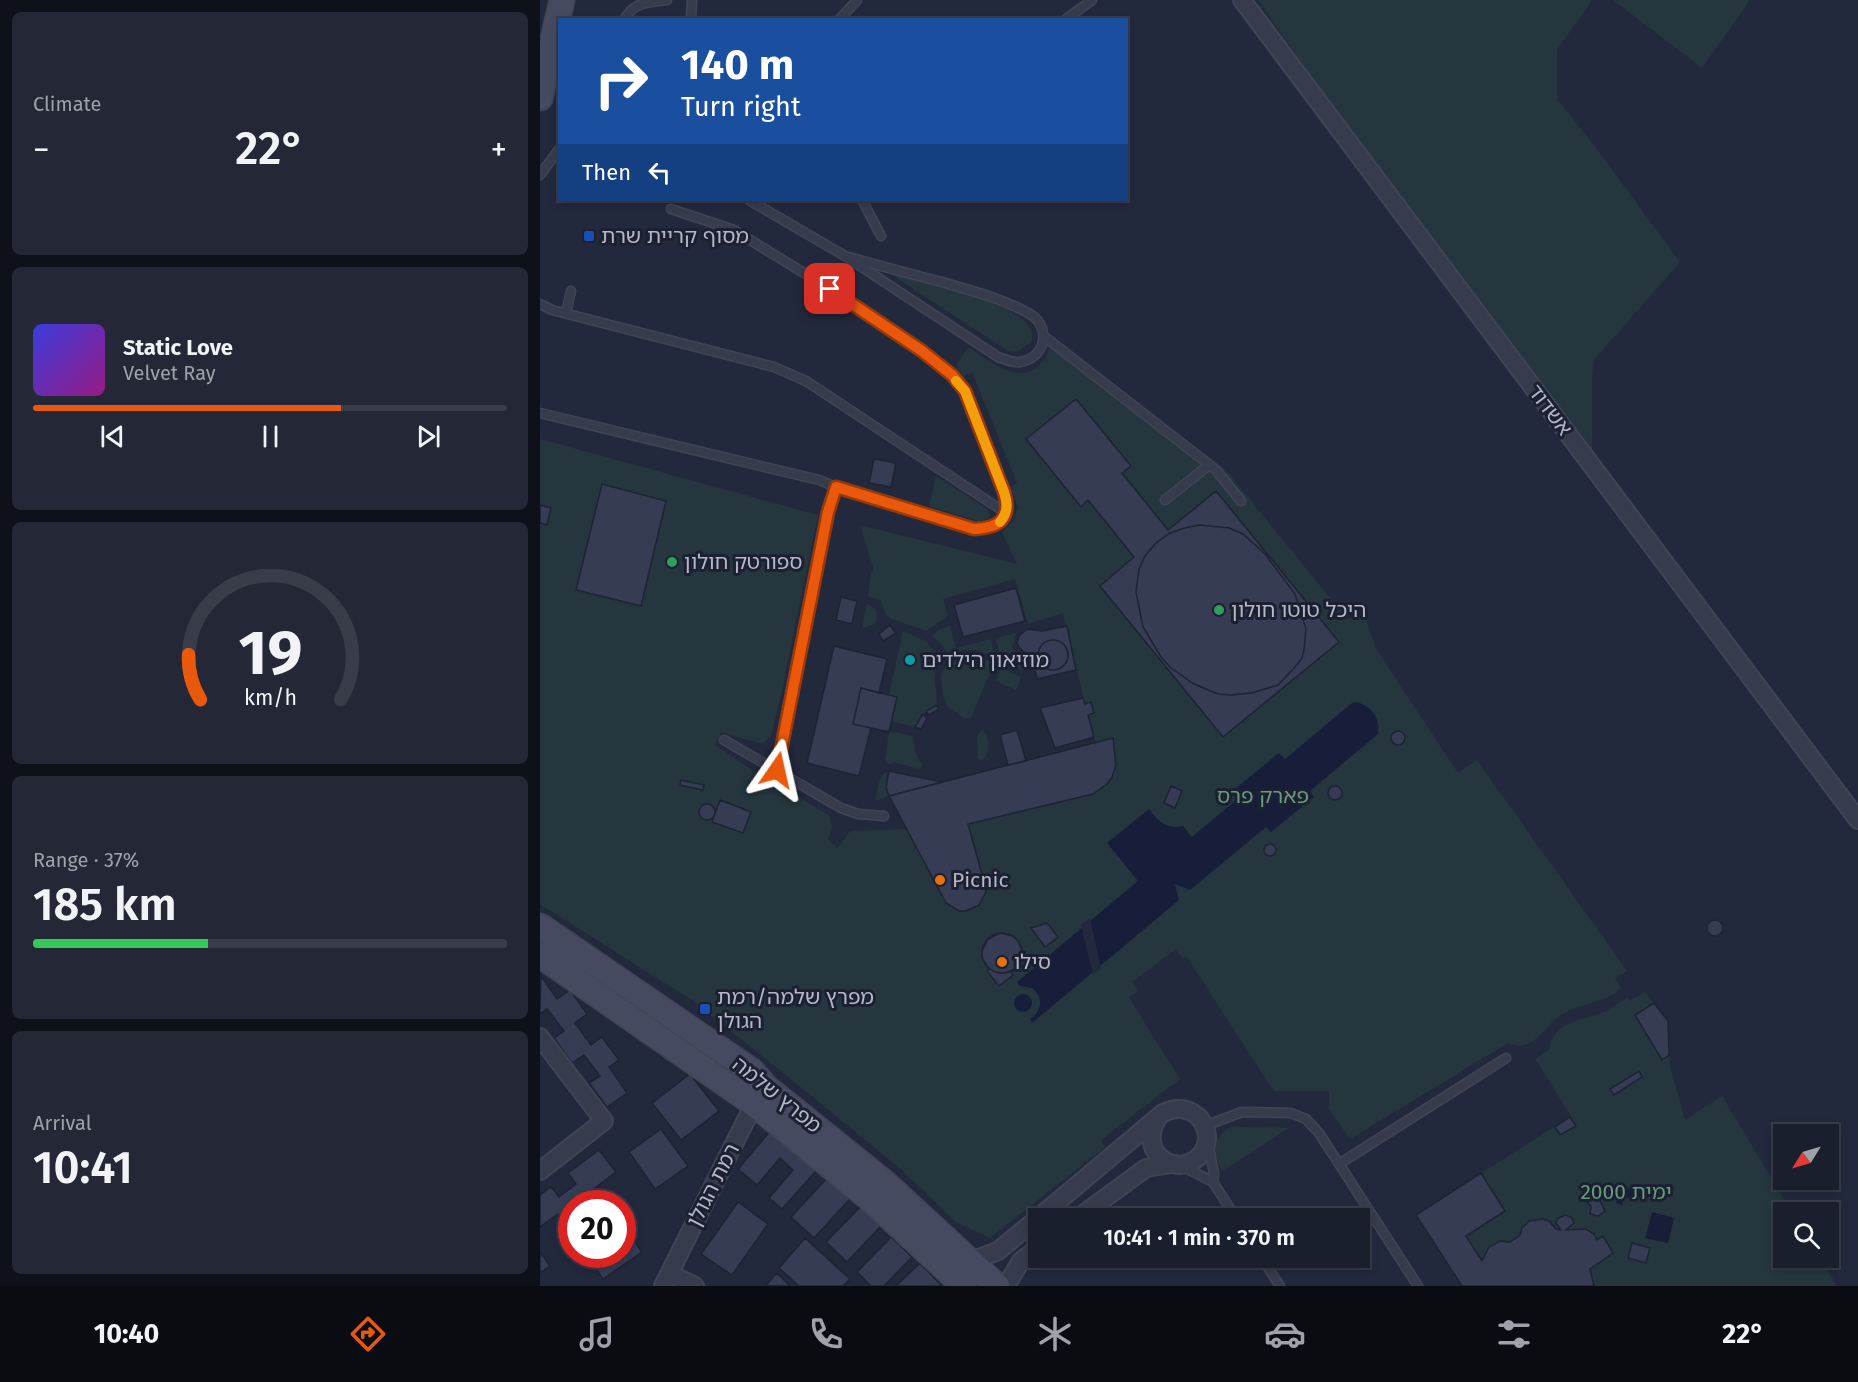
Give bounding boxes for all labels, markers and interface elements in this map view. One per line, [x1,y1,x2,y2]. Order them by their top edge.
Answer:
text: 140 m [681,40,794,90]
icon: right [582,42,660,120]
text: Turn right [681,91,801,123]
text: Climate [33,92,101,116]
text: 22° [235,122,305,176]
text: − [33,130,50,170]
text: + [491,130,507,170]
icon: left [643,156,676,189]
text: Then [582,159,631,186]
place label: מסוף קריית שרת [601,223,749,249]
marker: מסוף קריית שרת [582,229,596,243]
pin [804,263,855,314]
icon: arrive [813,272,846,305]
text: Static Love [123,334,233,361]
text: Velvet Ray [123,361,216,385]
street label: אשדוד [1522,379,1578,441]
icon: previous [96,420,129,453]
icon: pause [254,420,287,453]
icon: next [412,420,445,453]
place label: ספורטק חולון [684,549,803,575]
marker: ספורטק חולון [665,555,679,569]
place label: היכל טוטו חולון [1231,597,1366,623]
marker: היכל טוטו חולון [1212,603,1226,617]
text: 19 [238,616,302,691]
place label: מוזיאון הילדים [922,647,1049,673]
marker: מוזיאון הילדים [903,653,917,667]
text: km/h [243,685,297,711]
position arrow [745,738,809,802]
park label: פארק פרס [1217,783,1309,809]
text: Range · 37% [33,848,139,872]
place label: Picnic [952,867,1008,893]
marker: Picnic [933,873,947,887]
text: 185 km [33,878,177,932]
place label: סילו [1014,949,1051,975]
marker: סילו [995,955,1009,969]
place label: מפרץ שלמה/רמת הגולן [717,984,874,1034]
marker: מפרץ שלמה/רמת הגולן [698,1002,712,1016]
street label: מפרץ שלמה [727,1051,827,1139]
text: Arrival [33,1111,92,1135]
north arrow [1773,1124,1839,1190]
map controls [1773,1124,1839,1268]
street label: רמת הגולן [681,1139,745,1231]
text: 10:41 [33,1141,133,1195]
park label: ימית 2000 [1580,1179,1672,1205]
speed limit sign: 20 [558,1190,636,1268]
button: search [1773,1202,1839,1268]
text: 10:41 · 1 min · 370 m [1103,1224,1295,1251]
icon: directions [347,1313,389,1355]
icon: music [576,1313,618,1355]
icon: phone [805,1313,847,1355]
icon: climate [1034,1313,1076,1355]
icon: car [1264,1313,1306,1355]
icon: filters [1493,1313,1535,1355]
text: 10:40 [94,1318,159,1350]
text: 22° [1722,1318,1764,1350]

